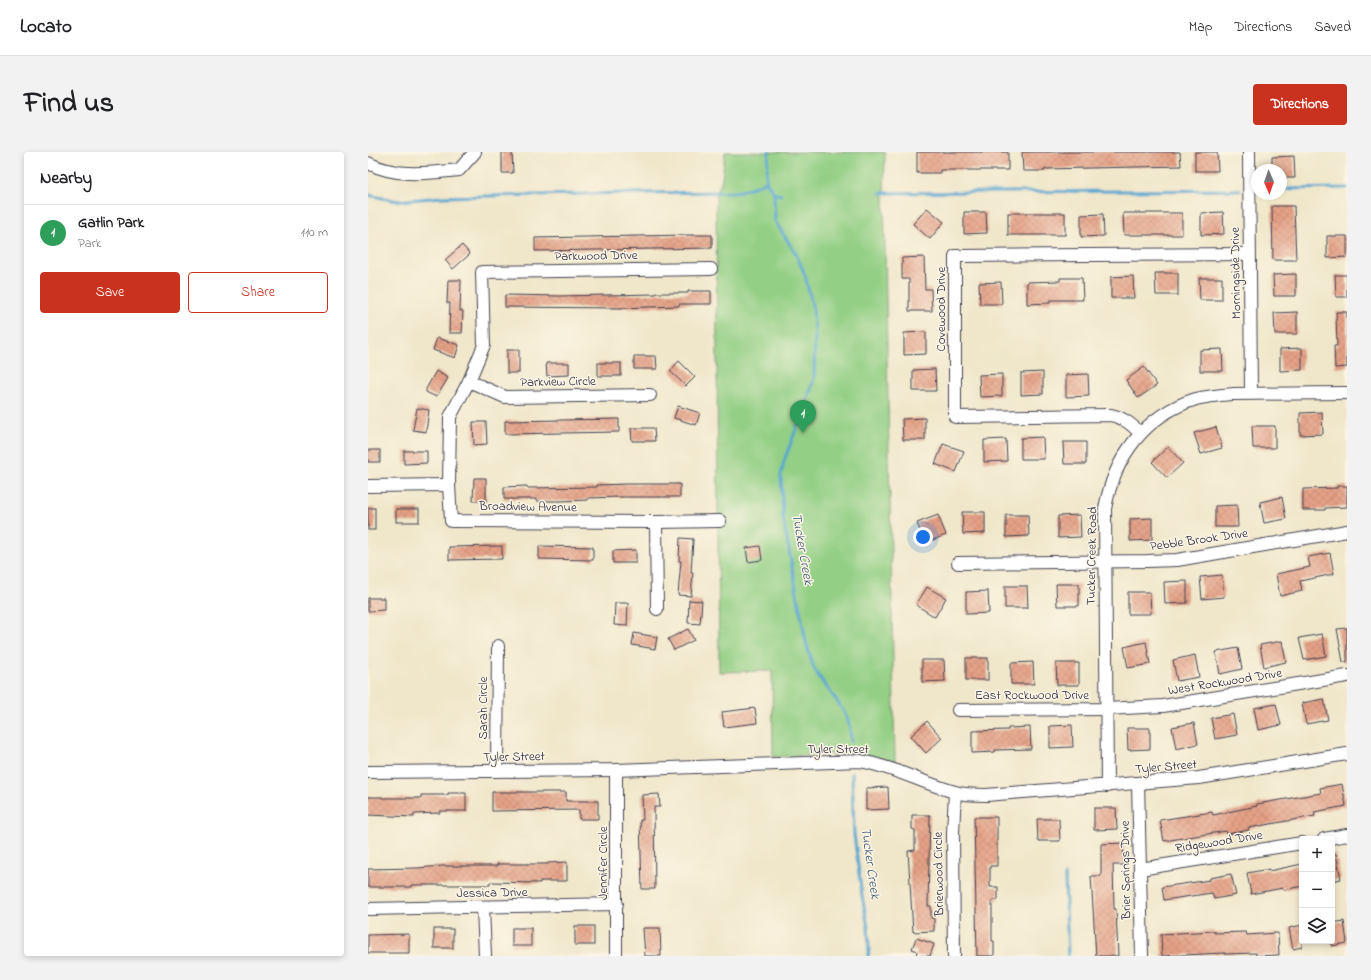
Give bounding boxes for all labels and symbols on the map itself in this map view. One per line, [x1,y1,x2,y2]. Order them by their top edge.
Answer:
north arrow [1251,164,1287,200]
street label: Morningside Drive [1226,227,1247,319]
street label: Parkwood Drive [554,246,638,266]
street label: Covewood Drive [932,266,951,351]
street label: Parkview Circle [520,372,596,392]
pin: 1 [790,400,816,433]
street label: Broadview Avenue [478,497,577,517]
street label: Tucker Creek Road [1082,506,1102,605]
water label: Tucker Creek [785,512,819,587]
street label: Pebble Brook Drive [1149,524,1249,556]
your location [913,527,933,547]
street label: West Rockwood Drive [1167,664,1284,700]
street label: Sarah Circle [474,676,493,740]
street label: East Rockwood Drive [975,686,1089,705]
street label: Tyler Street [807,740,869,760]
street label: Tyler Street [483,747,546,768]
street label: Tyler Street [1134,755,1198,780]
street label: Brier Springs Drive [1116,820,1137,921]
street label: Jennifer Circle [594,826,613,900]
water label: Tucker Creek [855,826,886,901]
street label: Ridgewood Drive [1174,826,1264,859]
street label: Brierwood Circle [929,831,949,918]
street label: Jessica Drive [456,883,528,903]

